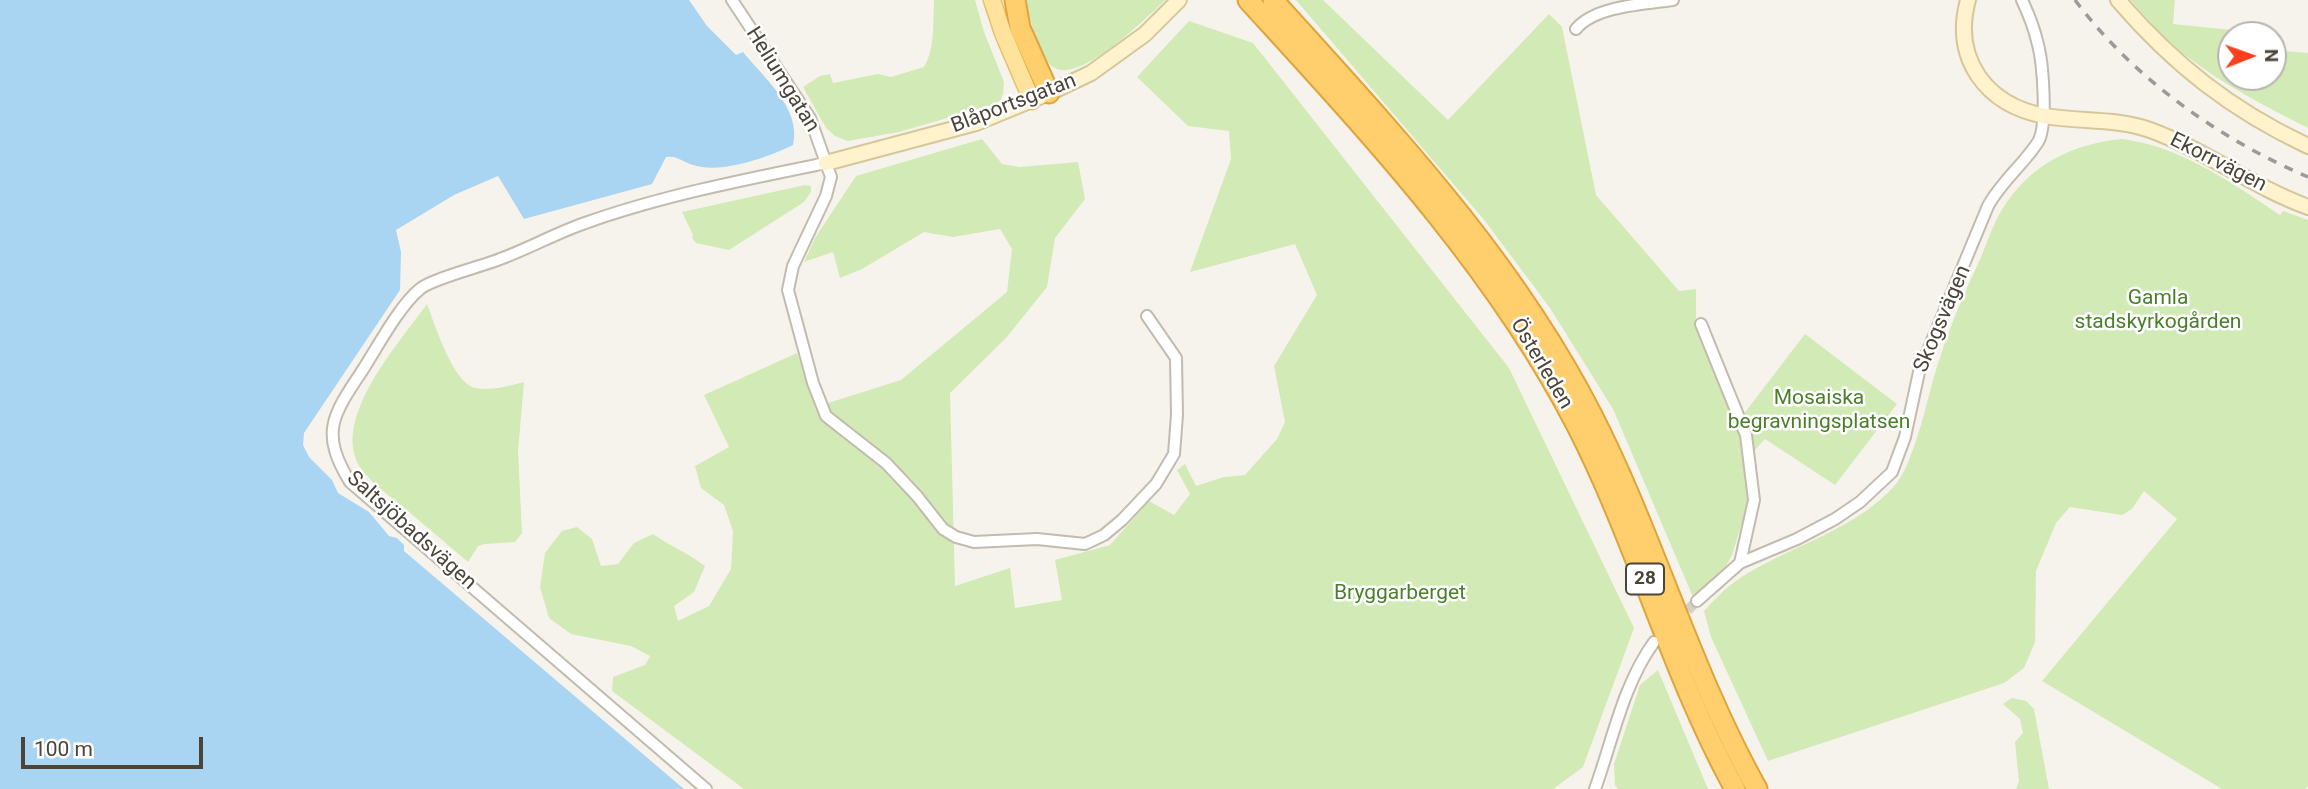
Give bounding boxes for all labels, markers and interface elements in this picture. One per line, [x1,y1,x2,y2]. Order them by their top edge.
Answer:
north arrow [2217,21,2287,91]
street label: Heliumgatan [740,23,824,137]
text: N [2260,49,2283,63]
street label: Blåportsgatan [948,69,1080,139]
street label: Ekorrvägen [2166,128,2270,198]
street label: Skogsvägen [1909,262,1977,376]
park label: Gamla stadskyrkogården [2075,286,2241,336]
street label: Österleden [1504,314,1578,414]
park label: Mosaiska begravningsplatsen [1728,386,1910,436]
street label: Saltsjöbadsvägen [341,466,481,596]
road number: 28 [1626,564,1664,594]
park label: Bryggarberget [1334,581,1466,607]
scale bar [24,722,206,766]
text: 100 m [34,737,93,761]

